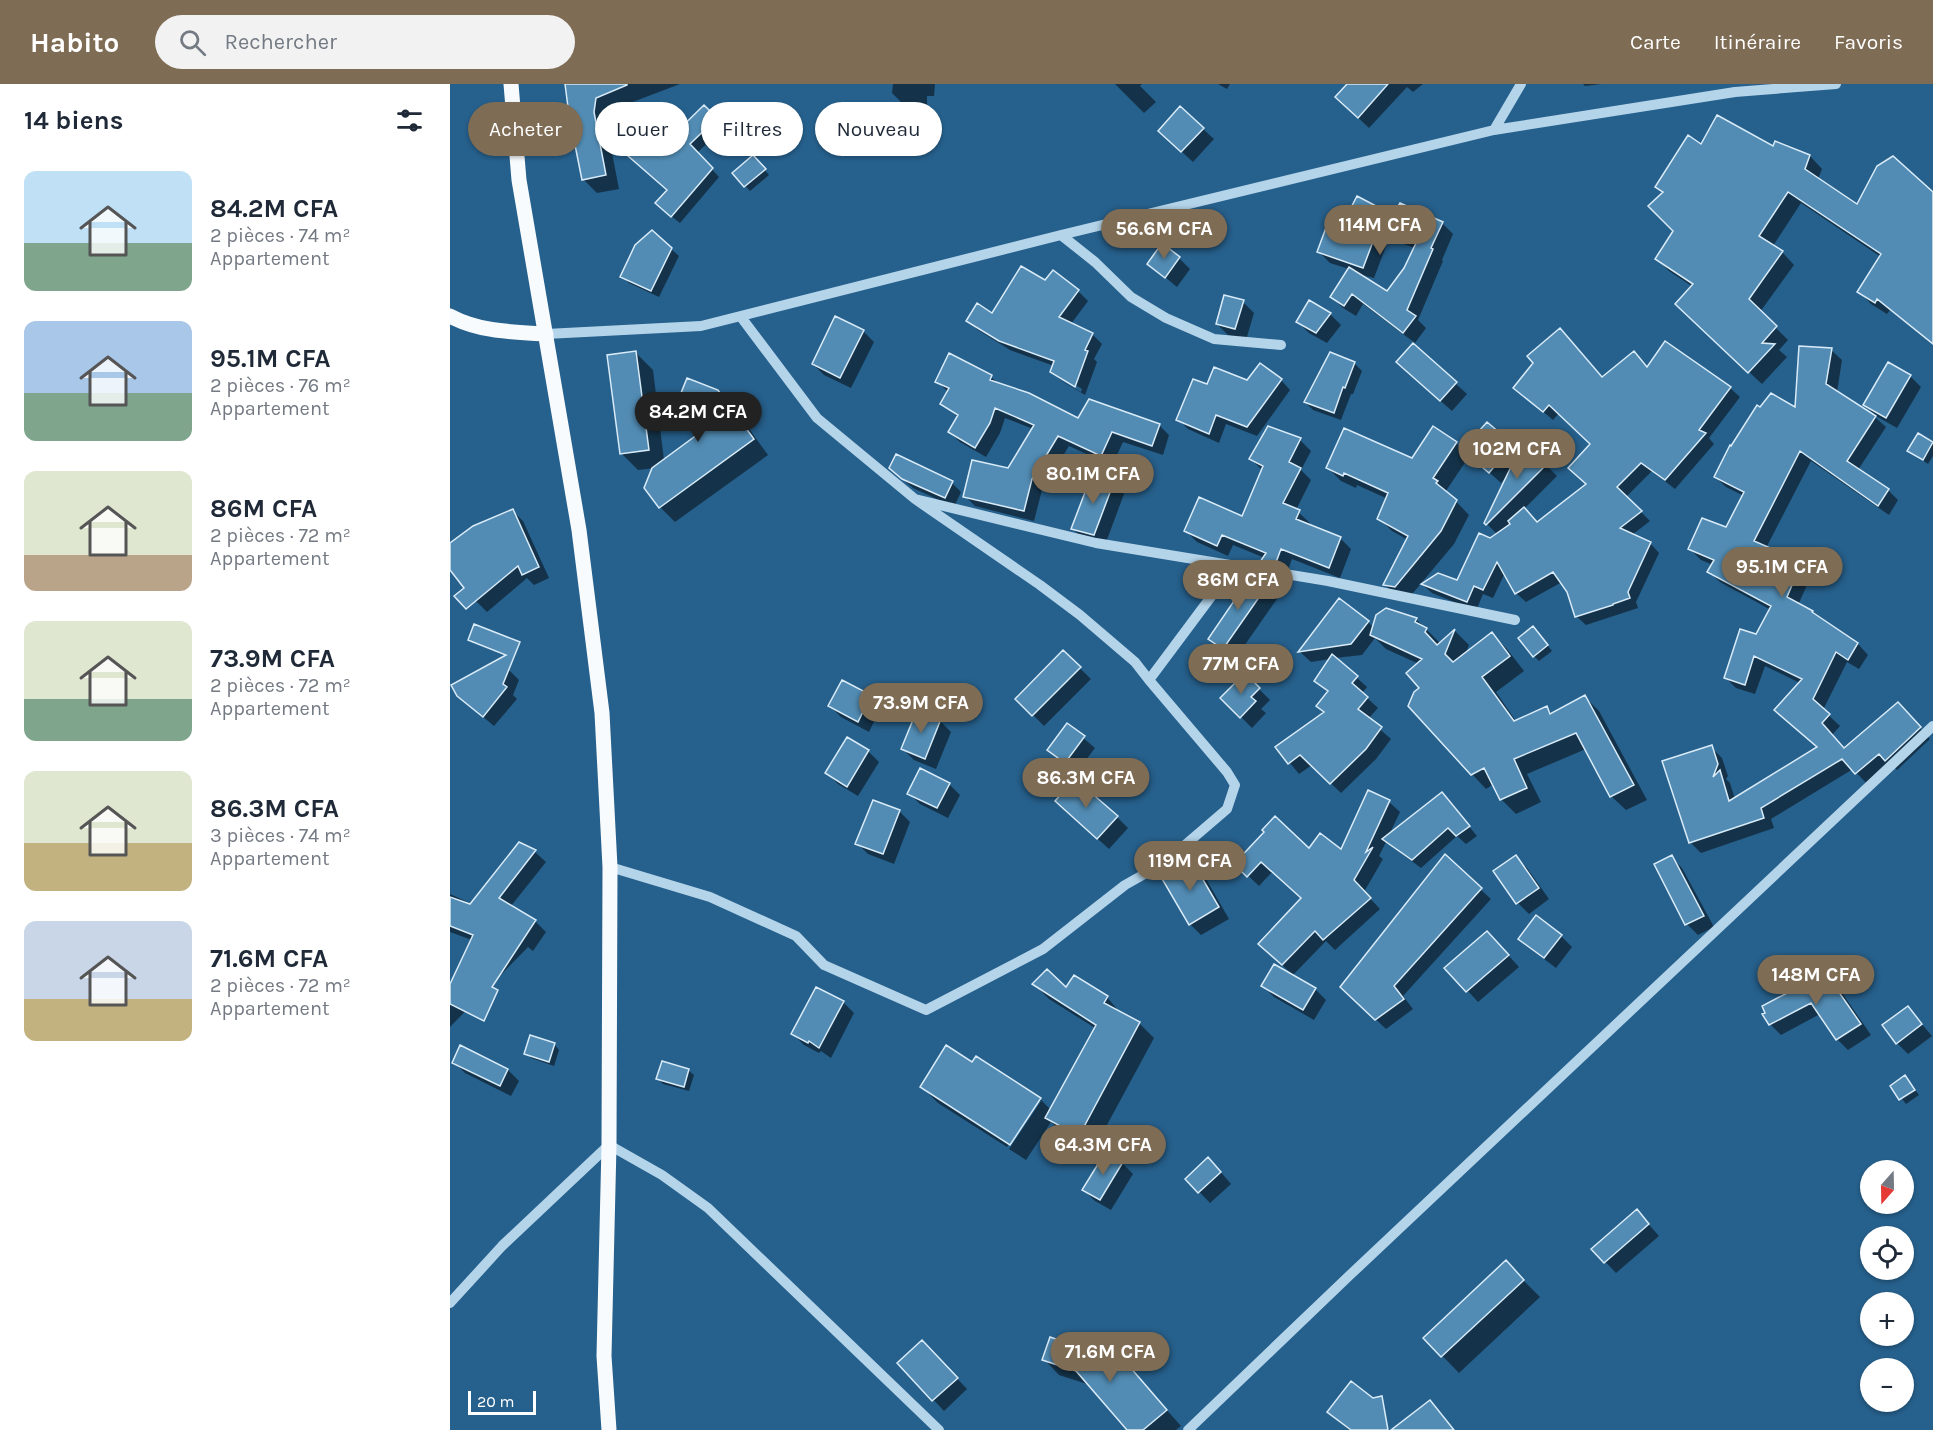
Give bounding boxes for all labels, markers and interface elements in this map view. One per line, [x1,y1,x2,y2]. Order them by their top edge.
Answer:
search box [155,15,575,69]
text: Habito [30,26,119,59]
icon: search [176,26,209,59]
text: Rechercher [224,29,337,55]
text: Carte [1630,30,1681,54]
text: Itinéraire [1714,30,1801,54]
text: Favoris [1834,30,1903,54]
chip: Acheter [468,102,583,156]
chip: Louer [595,102,689,156]
chip: Filtres [701,102,803,156]
chip: Nouveau [815,102,942,156]
icon: filters [393,104,426,137]
text: 14 biens [24,105,124,136]
text: 84.2M CFA [210,193,338,224]
icon: home [72,195,144,267]
pin: 114M CFA [1318,205,1442,256]
pin: 56.6M CFA [1095,209,1233,260]
text: 114M CFA [1338,213,1422,236]
text: 56.6M CFA [1115,217,1213,240]
text: 2 pièces · 74 m² [210,224,350,247]
text: Appartement [210,247,329,270]
text: 95.1M CFA [210,343,330,374]
icon: home [72,345,144,417]
text: 2 pièces · 76 m² [210,374,351,397]
pin: 84.2M CFA [629,392,767,443]
text: Appartement [210,397,329,420]
text: 84.2M CFA [649,400,747,423]
pin: 102M CFA [1455,429,1579,480]
text: 102M CFA [1472,437,1562,460]
pin: 80.1M CFA [1024,454,1162,505]
text: 80.1M CFA [1046,462,1140,485]
text: 86M CFA [210,493,317,524]
icon: home [72,495,144,567]
text: 2 pièces · 72 m² [210,524,351,547]
text: Appartement [210,547,329,570]
pin: 95.1M CFA [1713,547,1851,598]
text: 95.1M CFA [1736,555,1828,578]
pin: 86M CFA [1183,560,1293,611]
text: 86M CFA [1197,568,1279,591]
text: 73.9M CFA [210,643,335,674]
pin: 77M CFA [1186,644,1296,695]
icon: home [72,645,144,717]
text: 77M CFA [1202,652,1280,675]
text: 2 pièces · 72 m² [210,674,351,697]
pin: 73.9M CFA [852,683,990,734]
text: 73.9M CFA [873,691,969,714]
text: Appartement [210,697,329,720]
pin: 86.3M CFA [1017,758,1155,809]
text: 86.3M CFA [1036,766,1136,789]
text: 86.3M CFA [210,793,339,824]
icon: home [72,795,144,867]
text: 3 pièces · 74 m² [210,824,351,847]
pin: 119M CFA [1128,841,1252,892]
text: Appartement [210,847,329,870]
text: 119M CFA [1148,849,1232,872]
text: 71.6M CFA [210,943,328,974]
icon: home [72,945,144,1017]
pin: 148M CFA [1754,955,1878,1006]
text: 148M CFA [1771,963,1861,986]
text: 2 pièces · 72 m² [210,974,351,997]
text: Appartement [210,997,329,1020]
pin: 64.3M CFA [1034,1125,1172,1176]
text: 64.3M CFA [1054,1133,1152,1156]
north arrow [1860,1160,1914,1214]
map controls [1860,1160,1914,1412]
button: locate [1860,1226,1914,1280]
button: + [1860,1292,1914,1346]
pin: 71.6M CFA [1041,1332,1179,1383]
text: 71.6M CFA [1065,1340,1155,1363]
button: − [1860,1358,1914,1412]
scale bar [468,1388,536,1416]
text: 20 m [477,1392,515,1411]

